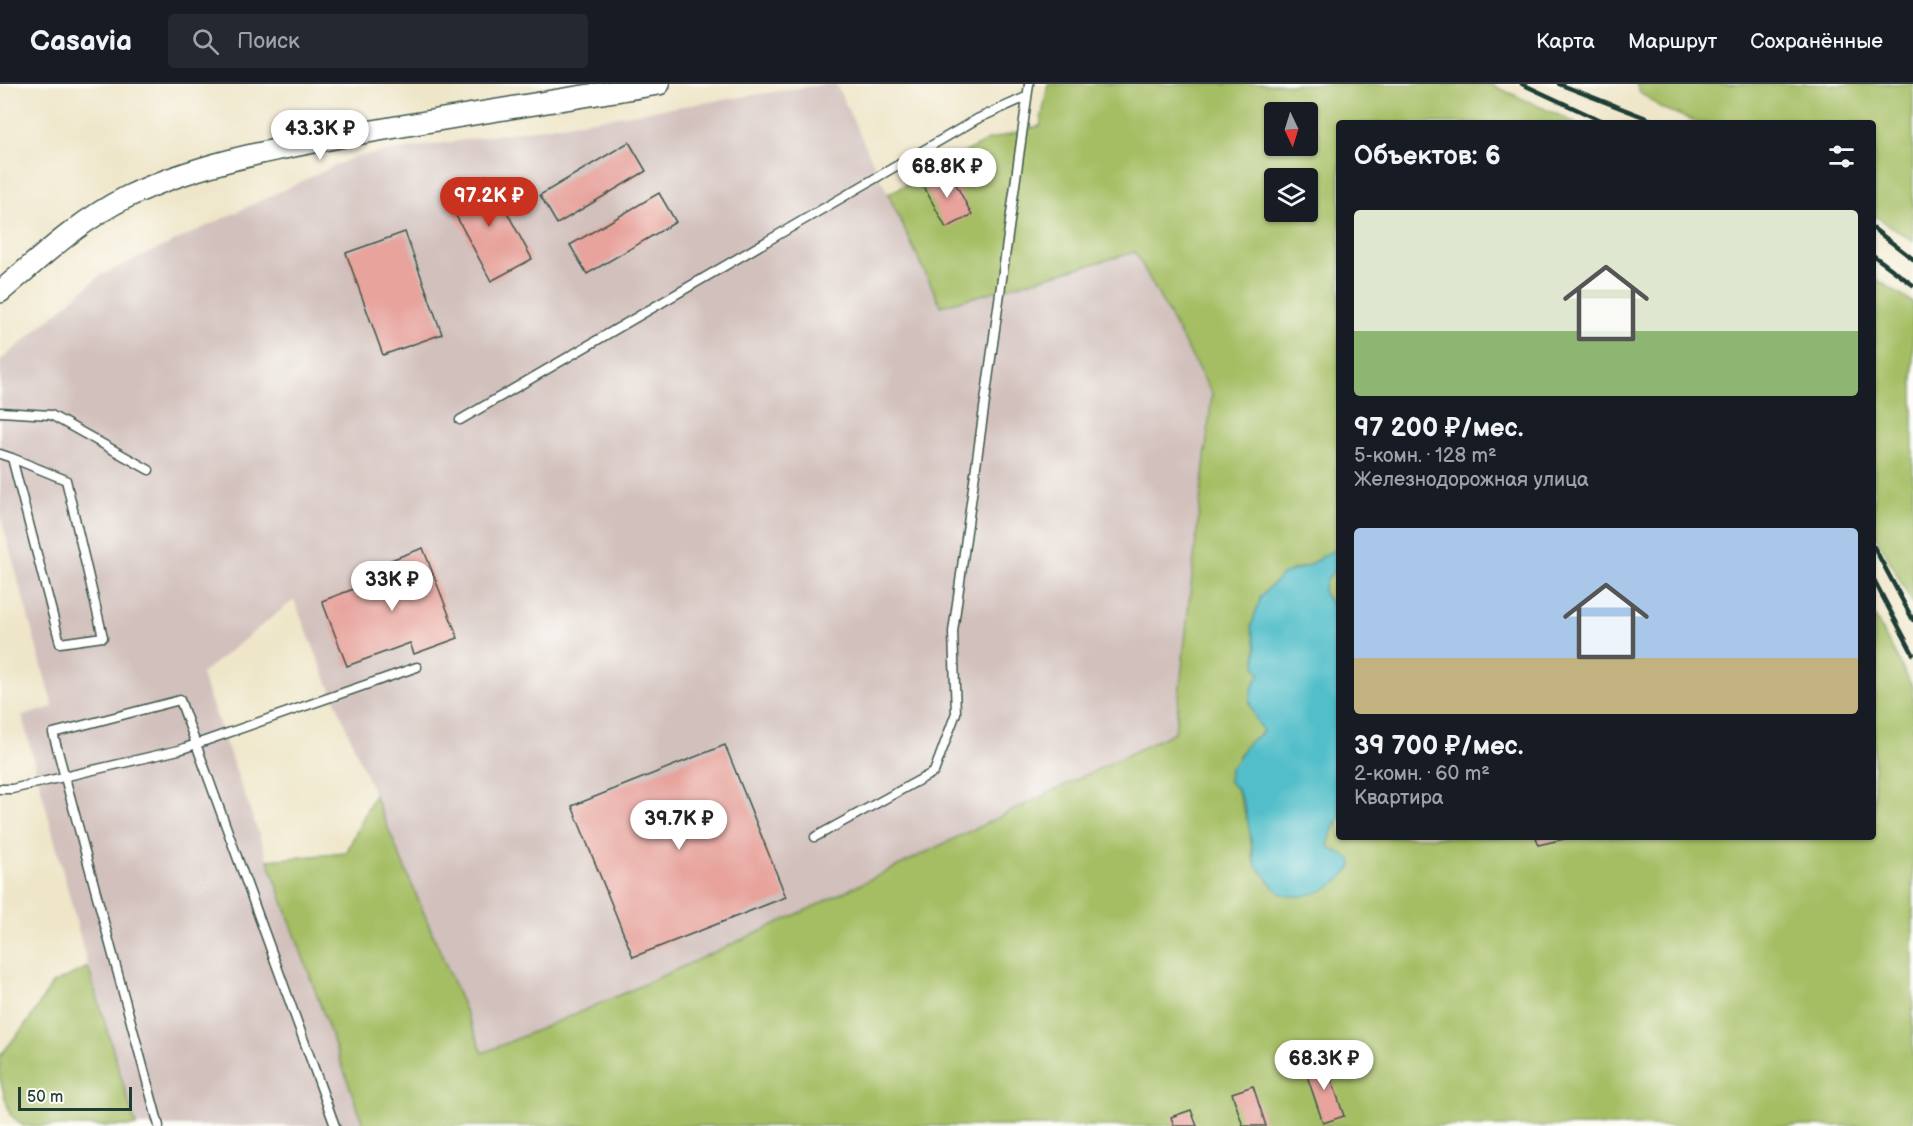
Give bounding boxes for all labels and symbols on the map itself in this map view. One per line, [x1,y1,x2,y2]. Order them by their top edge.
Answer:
north arrow [1264,102,1318,156]
pin: 43.3K ₽ [265,110,375,161]
pin: 68.8K ₽ [892,148,1002,199]
pin: 97.2K ₽ [434,177,544,228]
pin: 33K ₽ [350,561,434,612]
pin: 39.7K ₽ [624,800,734,851]
pin: 68.3K ₽ [1269,1040,1379,1091]
scale bar [18,1084,132,1112]

